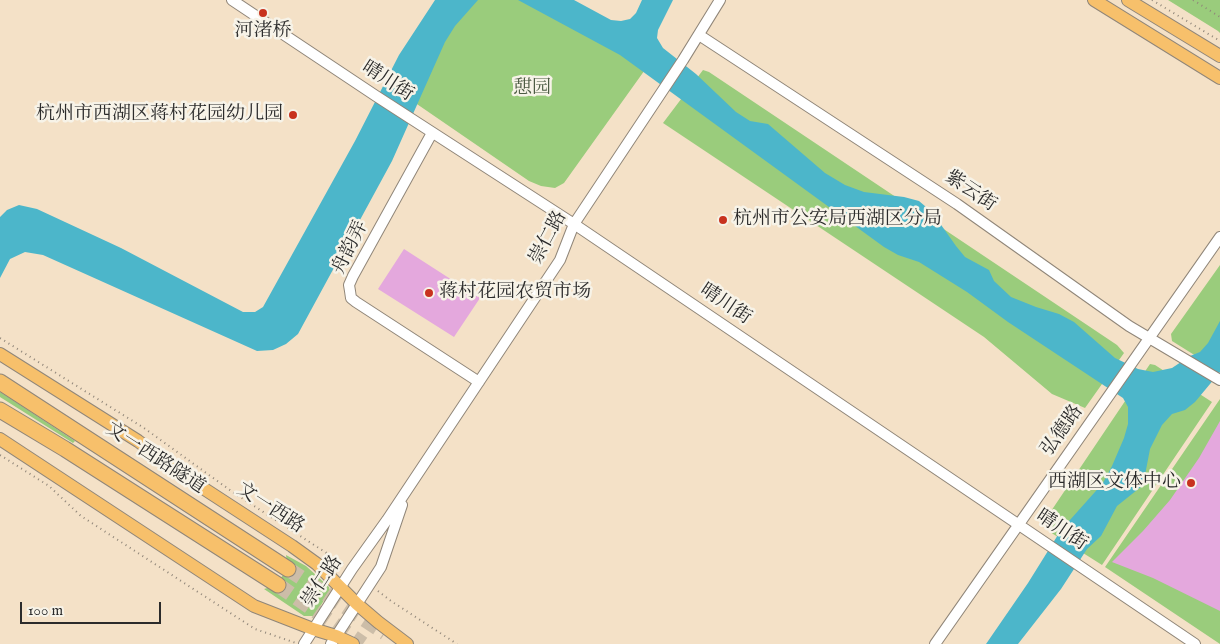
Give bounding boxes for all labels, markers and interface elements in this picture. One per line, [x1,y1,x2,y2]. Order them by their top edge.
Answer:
marker: 河渚桥 [257,7,269,19]
place label: 河渚桥 [235,21,291,43]
street label: 晴川街 [357,57,417,107]
park label: 憇园 [513,78,551,100]
place label: 杭州市西湖区蒋村花园幼儿园 [36,104,283,126]
marker: 杭州市西湖区蒋村花园幼儿园 [287,109,299,121]
street label: 紫云街 [940,167,1000,217]
street label: 崇仁路 [526,207,572,269]
place label: 杭州市公安局西湖区分局 [733,209,942,231]
marker: 杭州市公安局西湖区分局 [717,214,729,226]
street label: 舟韵弄 [328,217,374,279]
street label: 晴川街 [695,280,755,330]
place label: 蒋村花园农贸市场 [439,282,591,304]
marker: 蒋村花园农贸市场 [423,287,435,299]
street label: 弘德路 [1037,401,1089,461]
street label: 文一西路隧道 [101,418,209,500]
place label: 西湖区文体中心 [1048,472,1181,494]
marker: 西湖区文体中心 [1185,477,1197,489]
street label: 文一西路 [232,479,308,539]
street label: 晴川街 [1031,506,1091,556]
street label: 崇仁路 [298,552,348,612]
scale bar [22,592,164,624]
text: 100 m [28,601,63,620]

